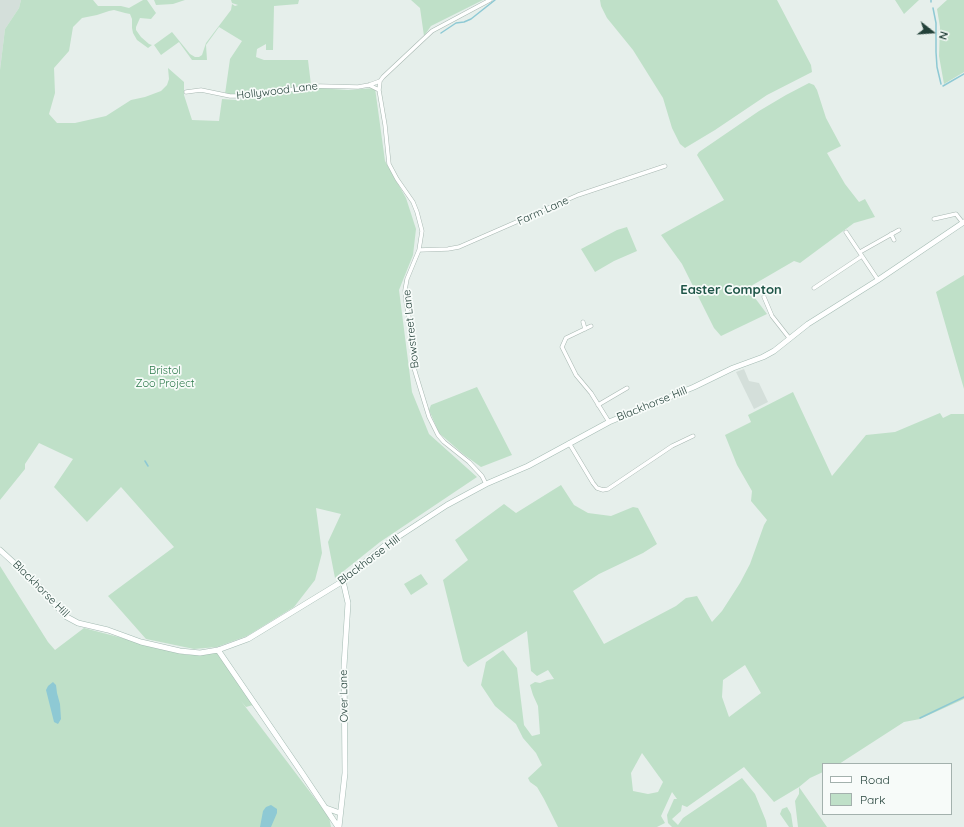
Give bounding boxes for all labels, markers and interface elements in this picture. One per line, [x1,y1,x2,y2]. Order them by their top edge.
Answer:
north arrow [912,12,952,52]
text: N [936,30,951,41]
street label: Hollywood Lane [235,79,319,103]
street label: Farm Lane [515,194,571,228]
district label: Easter Compton [680,282,782,298]
street label: Bowstreet Lane [400,289,422,369]
park label: Bristol Zoo Project [135,364,195,390]
street label: Blackhorse Hill [615,384,689,424]
street label: Blackhorse Hill [335,532,403,588]
street label: Blackhorse Hill [10,558,72,620]
street label: Over Lane [337,670,351,722]
legend [822,763,952,815]
text: Road [860,772,890,787]
text: Park [860,792,885,807]

